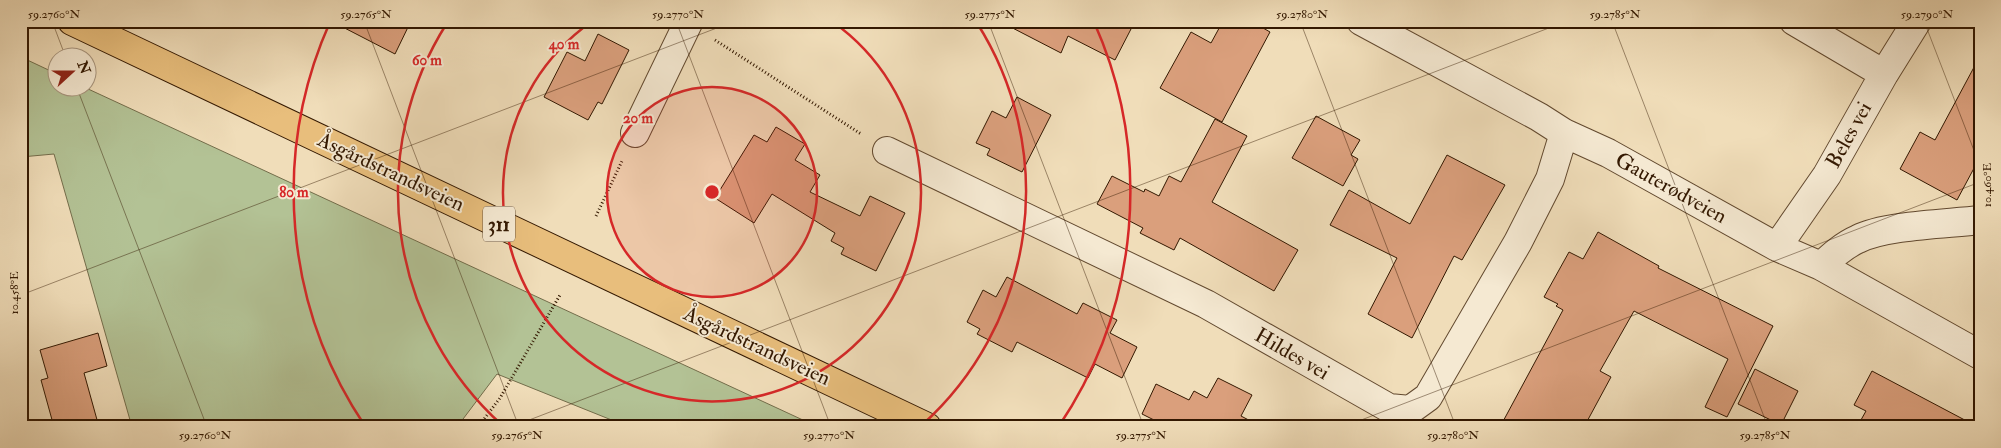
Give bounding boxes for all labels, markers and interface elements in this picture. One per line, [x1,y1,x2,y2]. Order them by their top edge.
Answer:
text: 59.2760°N [28,7,80,22]
text: 59.2765°N [340,7,392,22]
text: 59.2770°N [652,7,704,22]
text: 59.2775°N [964,7,1016,22]
text: 59.2780°N [1276,7,1328,22]
text: 59.2785°N [1589,7,1641,22]
text: 59.2790°N [1901,7,1954,22]
text: 40 m [548,35,580,54]
north arrow [48,48,98,98]
text: 60 m [412,51,442,70]
text: N [73,58,94,77]
street label: Beles vei [1820,97,1878,173]
text: 20 m [623,109,653,128]
street label: Åsgårdstrandsveien [312,126,469,218]
street label: Gauterødveien [1610,146,1732,230]
text: 10.460°E [1980,162,1995,207]
text: 80 m [279,183,309,202]
centre of rings [703,183,721,201]
road number: 311 [483,206,515,242]
text: 10.458°E [7,271,22,315]
street label: Åsgårdstrandsveien [678,300,835,392]
street label: Hildes vei [1250,322,1335,386]
text: 59.2760°N [179,428,231,443]
text: 59.2765°N [491,428,543,443]
text: 59.2770°N [803,428,855,443]
text: 59.2775°N [1115,428,1167,443]
text: 59.2780°N [1427,428,1479,443]
text: 59.2785°N [1739,428,1791,443]

